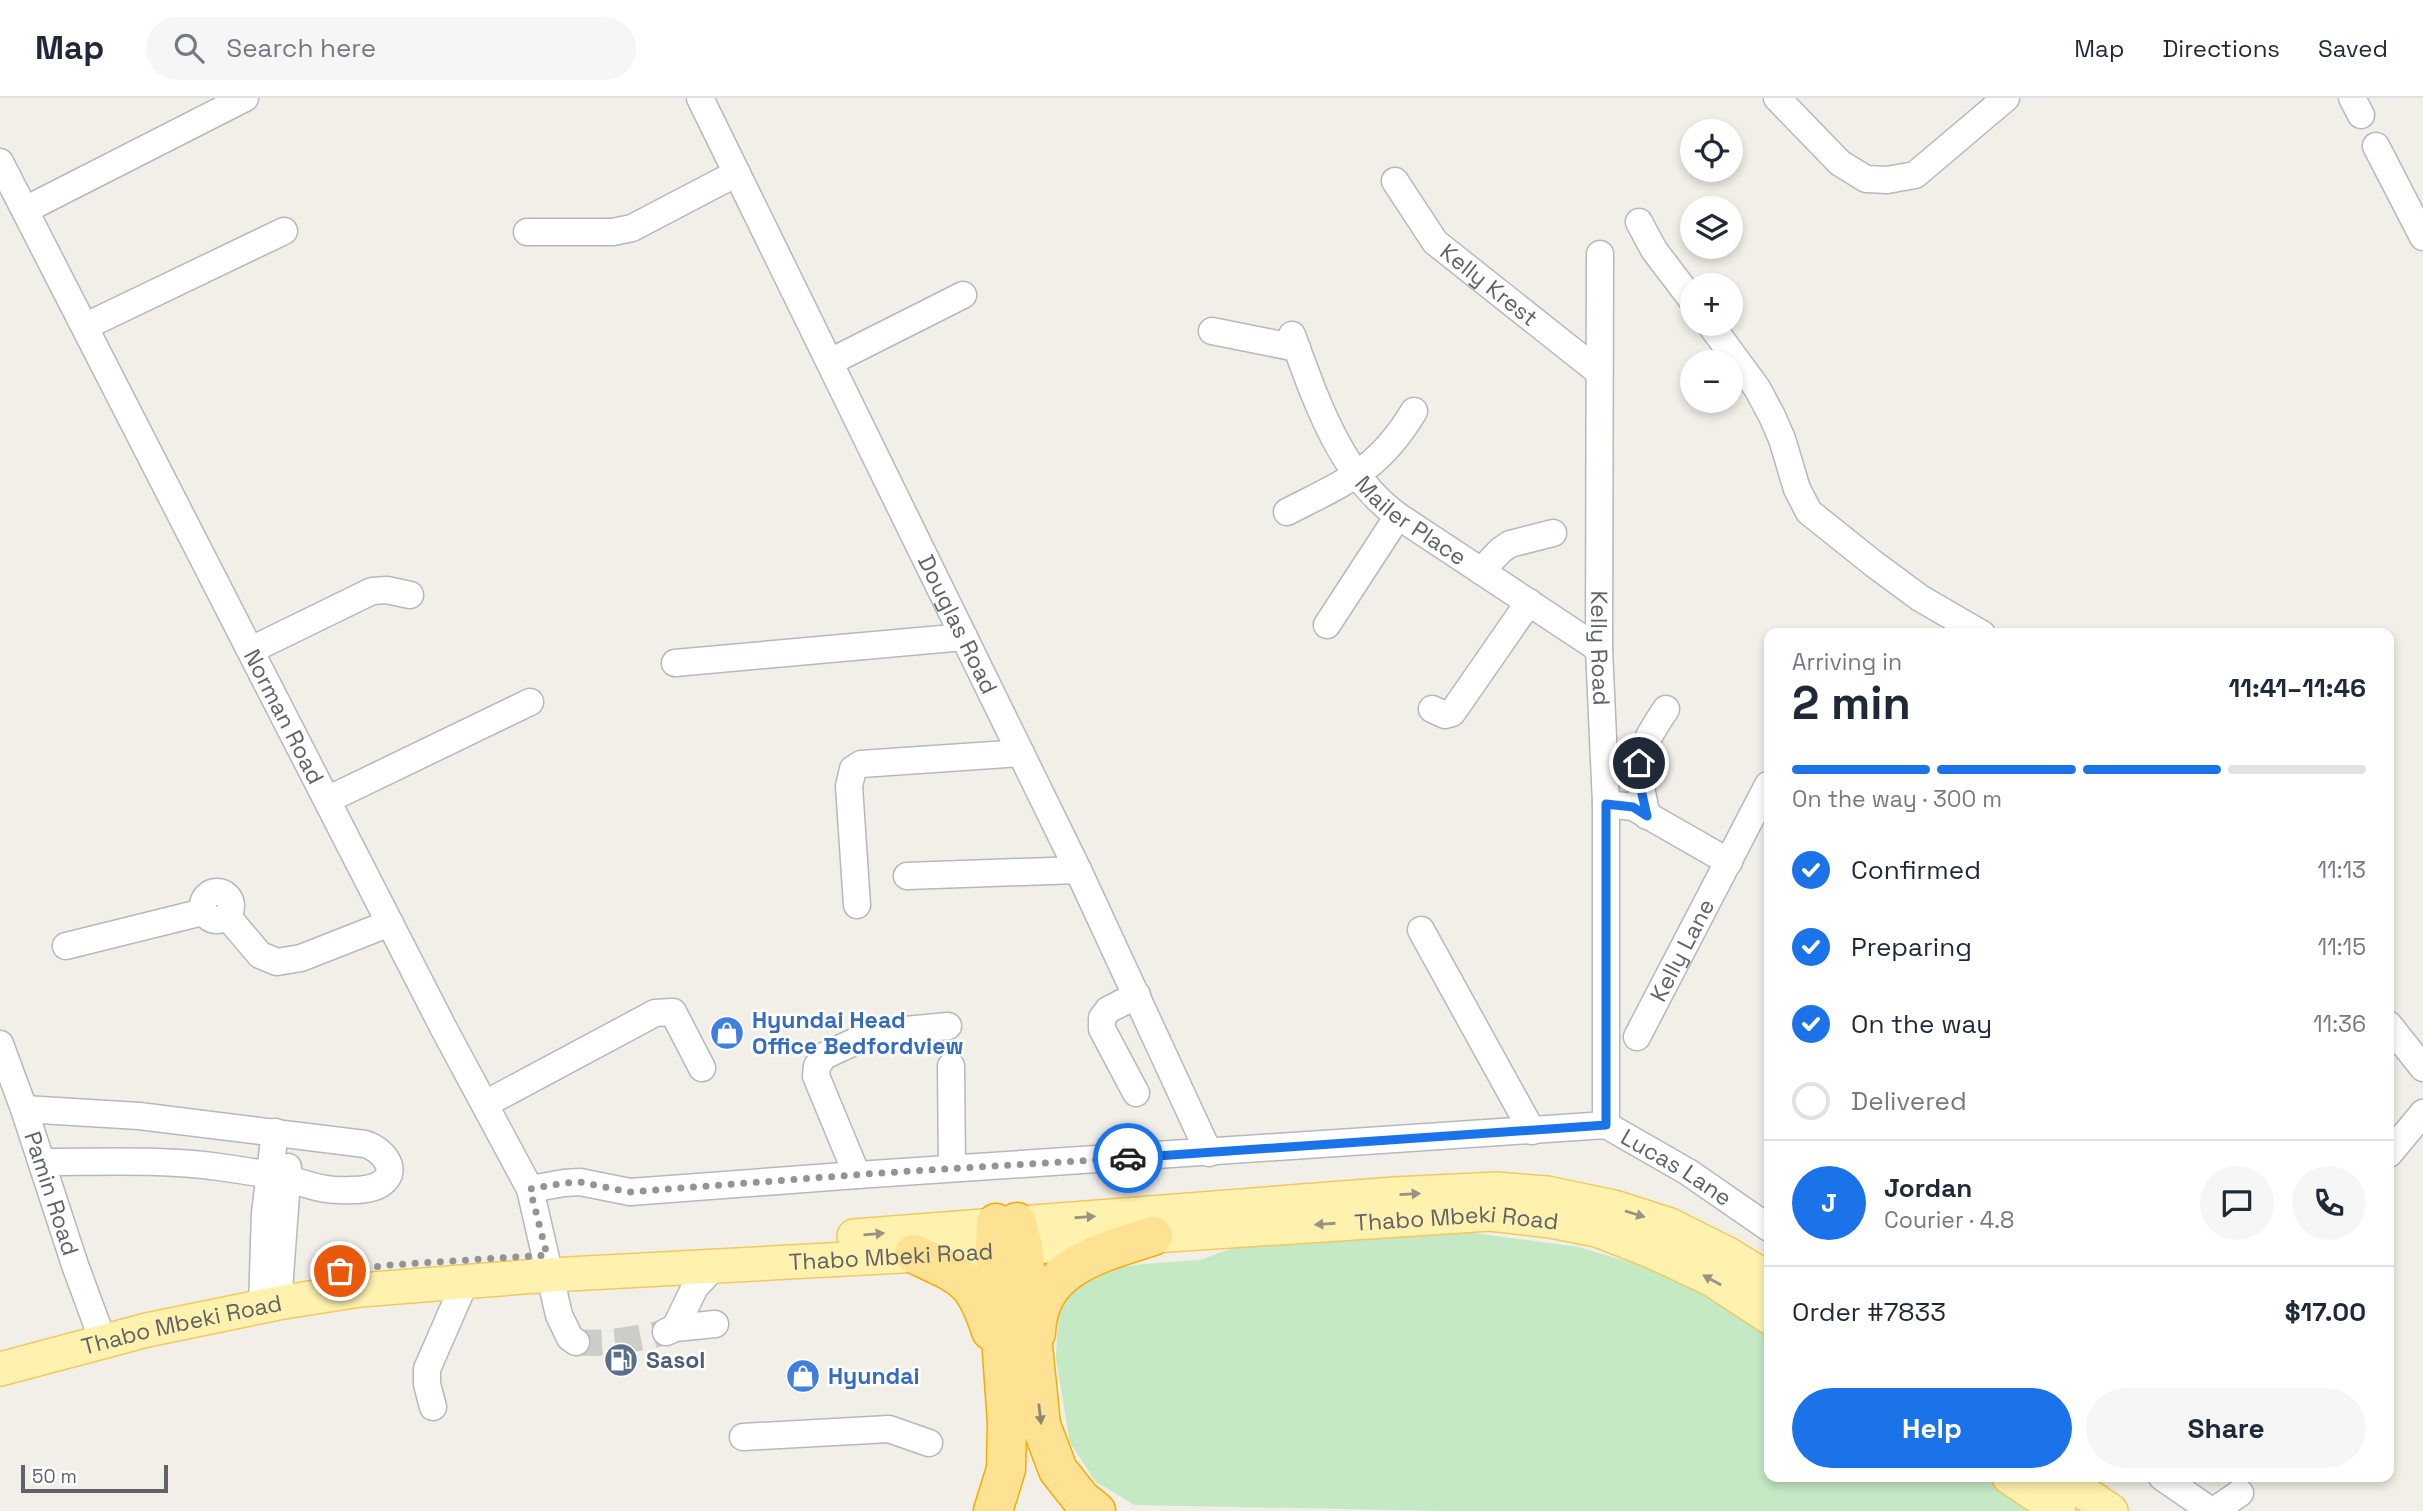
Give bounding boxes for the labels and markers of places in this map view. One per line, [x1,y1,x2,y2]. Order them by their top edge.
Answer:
pin [1609,733,1669,793]
place label: Hyundai Head Office Bedfordview [752,1005,963,1061]
shop icon: Hyundai Head Office Bedfordview [708,1014,746,1052]
pin [310,1241,370,1301]
fuel station icon: Sasol [602,1341,640,1379]
place label: Sasol [646,1345,705,1375]
shop icon: Hyundai [784,1357,822,1395]
place label: Hyundai [828,1361,920,1391]

